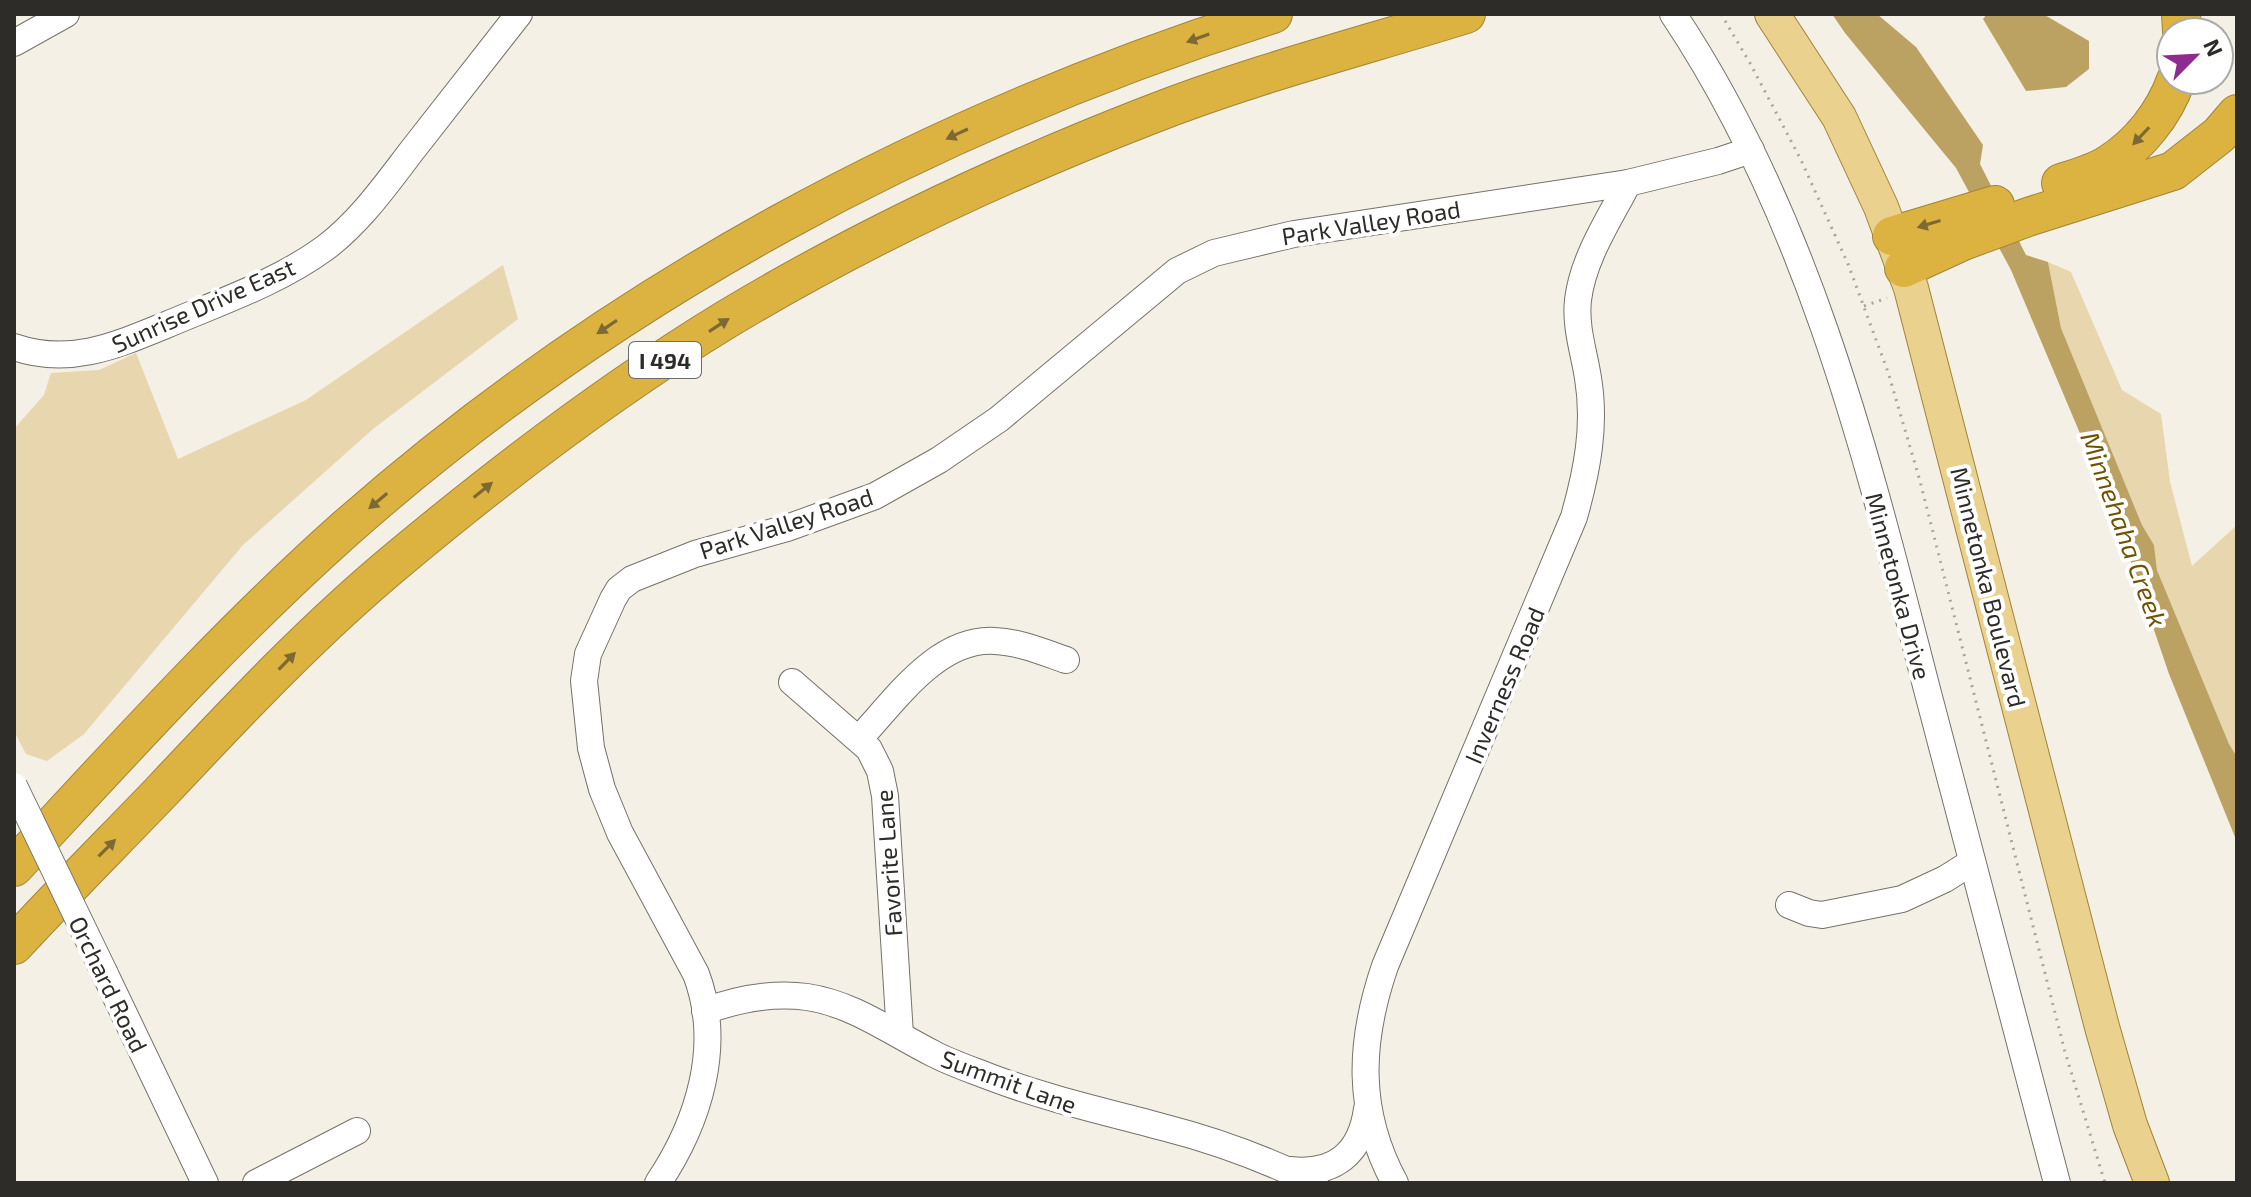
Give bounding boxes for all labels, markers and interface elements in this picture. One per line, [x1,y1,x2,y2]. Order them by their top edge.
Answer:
north arrow [2155,16,2235,96]
one-way arrow [1186,32,1210,45]
text: N [2199,35,2229,60]
one-way arrow [2132,126,2150,145]
one-way arrow [945,127,969,141]
street label: Park Valley Road [1280,194,1462,250]
one-way arrow [1917,218,1941,231]
street label: Sunrise Drive East [107,252,299,358]
one-way arrow [708,318,730,332]
one-way arrow [597,319,618,334]
road number: I 494 [629,342,701,378]
water label: Minnehaha Creek [2075,427,2175,631]
street label: Minnetonka Boulevard [1945,464,2033,710]
street label: Park Valley Road [696,481,876,565]
one-way arrow [473,483,493,499]
street label: Minnetonka Drive [1860,489,1938,683]
one-way arrow [368,493,388,509]
street label: Inverness Road [1458,602,1550,768]
one-way arrow [278,652,296,671]
street label: Favorite Lane [868,789,908,937]
one-way arrow [97,839,116,858]
street label: Orchard Road [64,911,154,1057]
street label: Summit Lane [937,1043,1081,1119]

